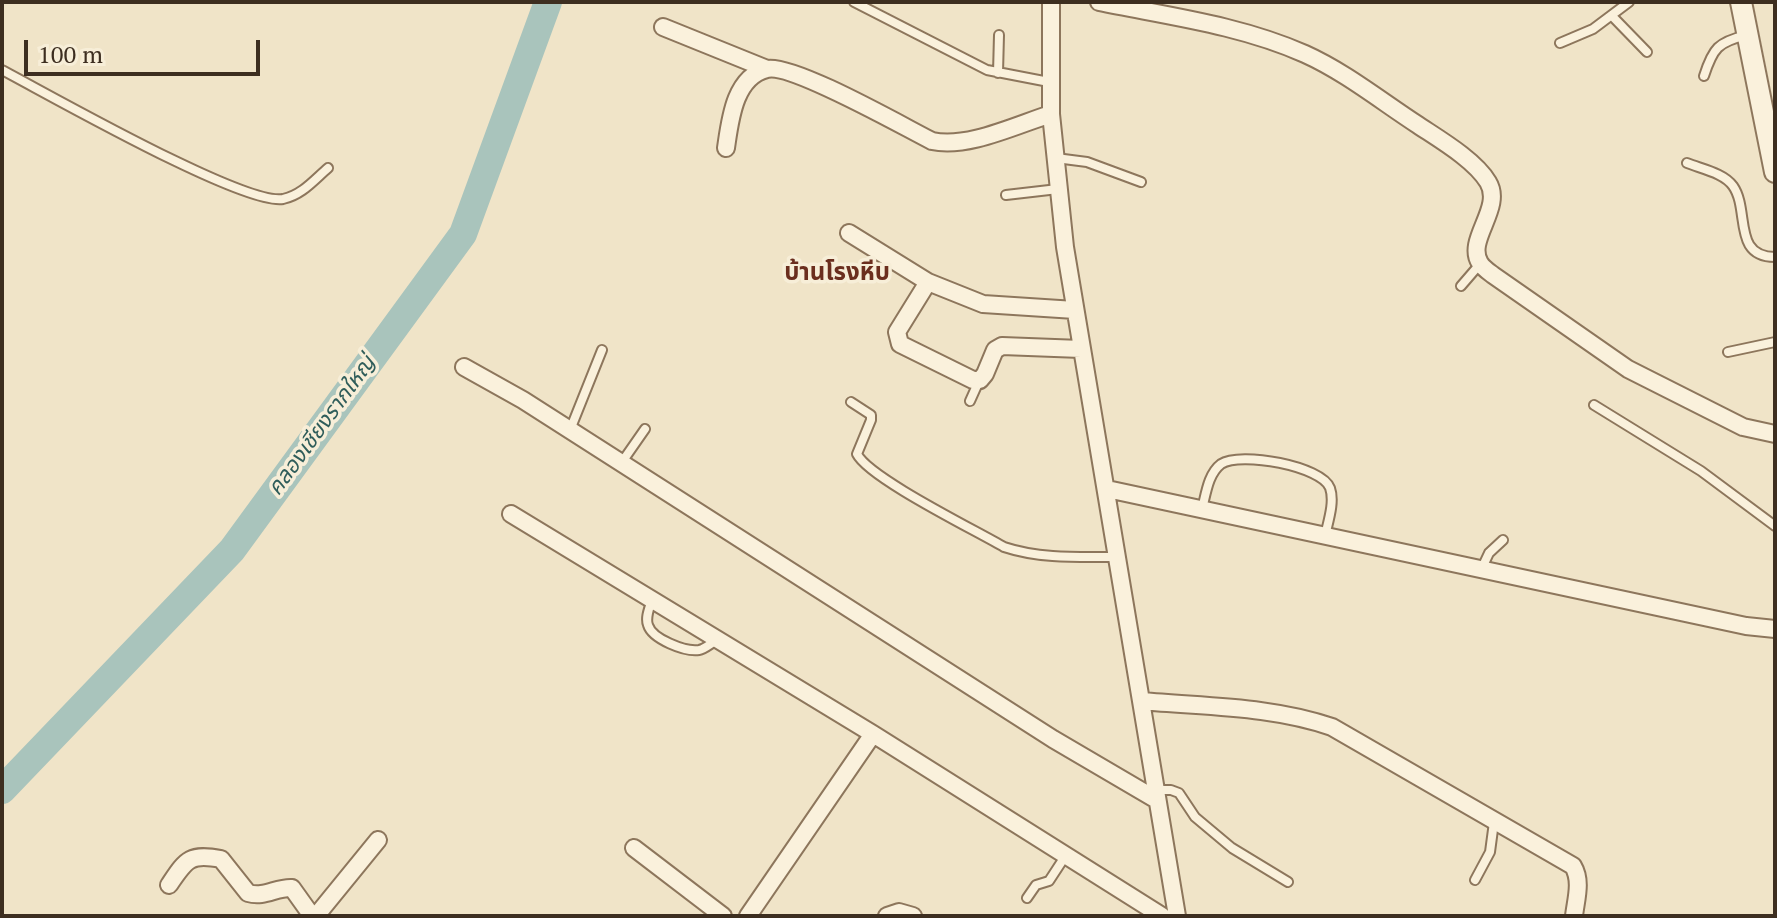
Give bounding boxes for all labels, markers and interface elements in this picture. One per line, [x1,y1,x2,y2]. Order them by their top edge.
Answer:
scale bar [28,24,264,74]
text: 100 m [38,38,103,70]
district label: บ้านโรงหีบ [784,259,890,287]
water label: คลองเชียงรากใหญ่ [263,351,381,501]

